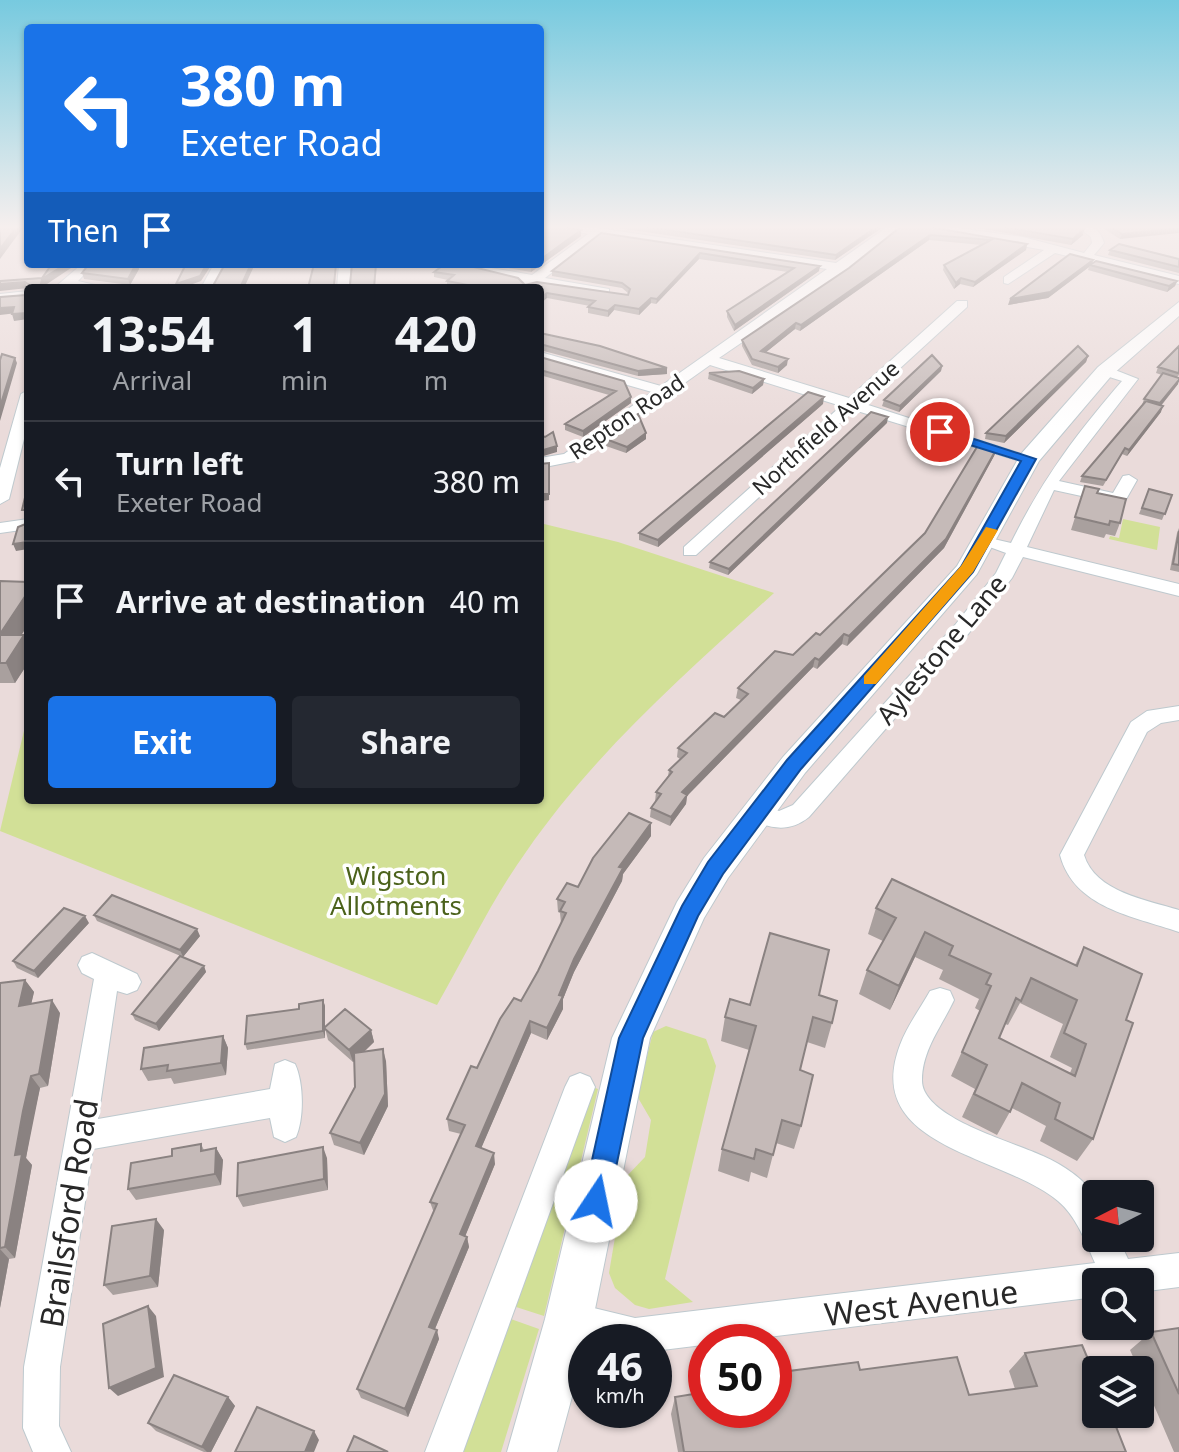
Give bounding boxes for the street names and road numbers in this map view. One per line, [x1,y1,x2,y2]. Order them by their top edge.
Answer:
street label: Northfield Avenue [745,353,905,501]
street label: Repton Road [562,366,690,466]
street label: Aylestone Lane [868,566,1014,732]
street label: Brailsford Road [29,1096,107,1330]
street label: West Avenue [822,1269,1020,1335]

